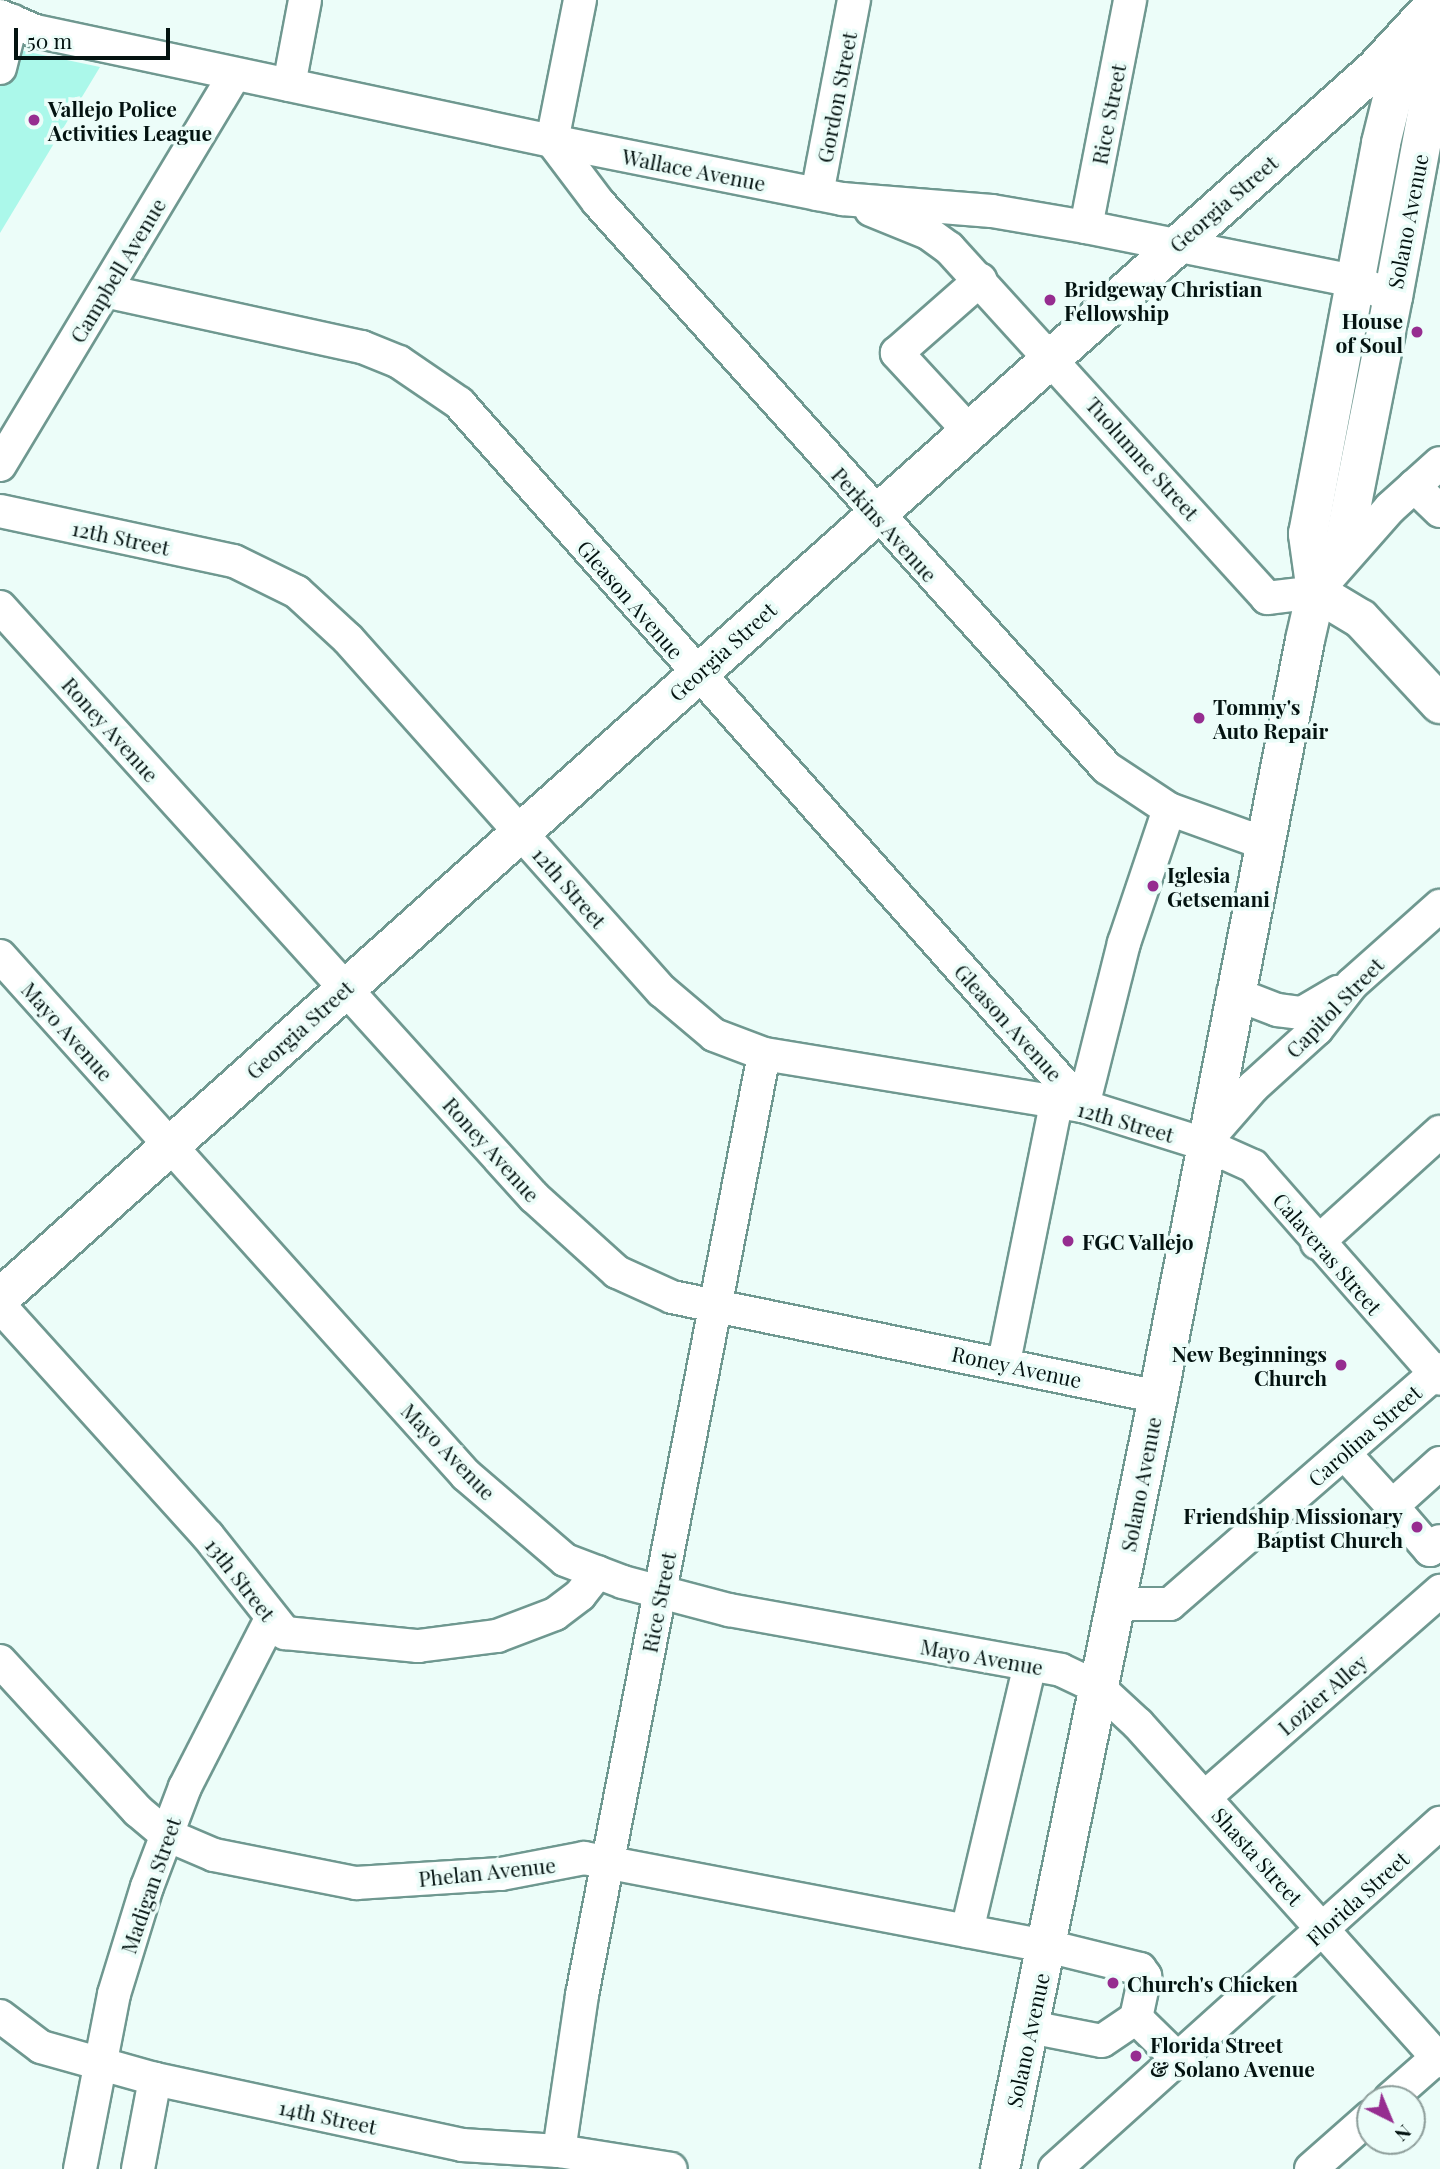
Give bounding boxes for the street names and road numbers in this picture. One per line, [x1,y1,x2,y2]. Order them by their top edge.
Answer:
street label: Gordon Street [811,29,861,165]
street label: Rice Street [1086,61,1130,167]
street label: Wallace Avenue [620,143,768,195]
street label: Georgia Street [1164,149,1282,257]
street label: Solano Avenue [1381,151,1433,291]
street label: Campbell Avenue [64,193,170,347]
street label: Tuolumne Street [1081,391,1205,525]
street label: Perkins Avenue [827,461,943,587]
street label: 12th Street [70,514,172,560]
street label: Gleason Avenue [572,534,690,664]
street label: Georgia Street [663,596,781,706]
street label: Roney Avenue [57,671,165,787]
street label: 12th Street [528,841,612,933]
street label: Capitol Street [1280,952,1388,1062]
street label: Gleason Avenue [950,958,1068,1086]
street label: Georgia Street [240,974,358,1084]
street label: Mayo Avenue [17,976,119,1086]
street label: Roney Avenue [438,1091,546,1207]
street label: 12th Street [1075,1095,1177,1147]
street label: Calaveras Street [1268,1187,1388,1319]
street label: Roney Avenue [949,1340,1085,1392]
street label: Carolina Street [1302,1379,1426,1491]
street label: Mayo Avenue [397,1397,501,1505]
street label: Solano Avenue [1114,1414,1166,1554]
street label: 13th Street [201,1533,281,1625]
street label: Rice Street [636,1549,680,1655]
street label: Mayo Avenue [918,1633,1046,1679]
street label: Lozier Alley [1272,1648,1372,1740]
street label: Shasta Street [1207,1802,1309,1910]
street label: Madigan Street [115,1814,185,1956]
street label: Florida Street [1301,1846,1413,1950]
street label: Phelan Avenue [417,1851,557,1891]
street label: Solano Avenue [1000,1970,1054,2110]
street label: 14th Street [277,2093,379,2139]

